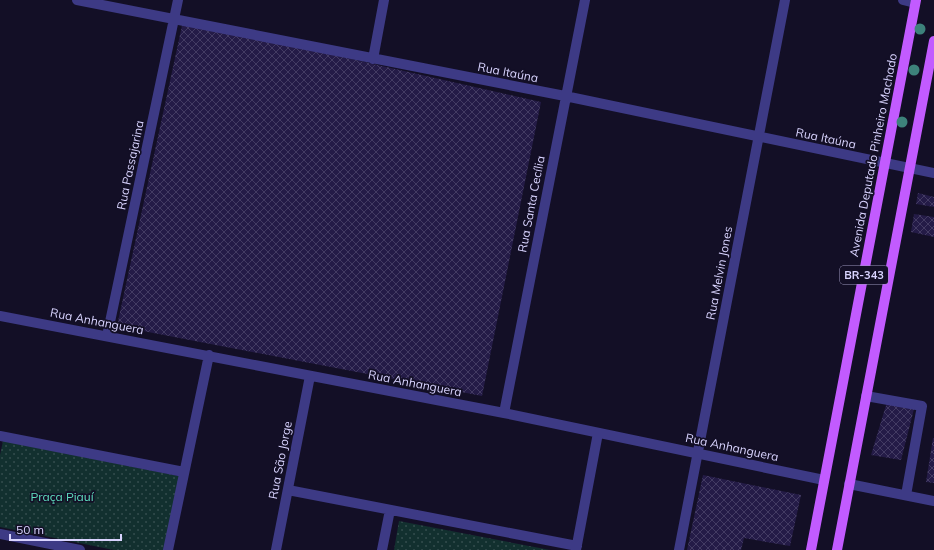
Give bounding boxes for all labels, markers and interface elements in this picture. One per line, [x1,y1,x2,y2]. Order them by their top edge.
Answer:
street label: Avenida Deputado Pinheiro Machado [846,52,900,258]
street label: Rua Itaúna [477,59,539,85]
street label: Rua Passajarina [113,119,147,211]
street label: Rua Itaúna [794,124,858,152]
street label: Rua Santa Cecília [514,154,548,254]
street label: Rua Melvin Jones [703,225,735,321]
road number: BR-343 [840,266,888,284]
street label: Rua Anhanguera [49,305,145,337]
street label: Rua Anhanguera [367,367,463,399]
street label: Rua São Jorge [265,420,295,500]
street label: Rua Anhanguera [684,430,780,464]
park label: Praça Piauí [30,489,95,504]
scale bar [10,516,121,542]
text: 50 m [16,522,44,537]

